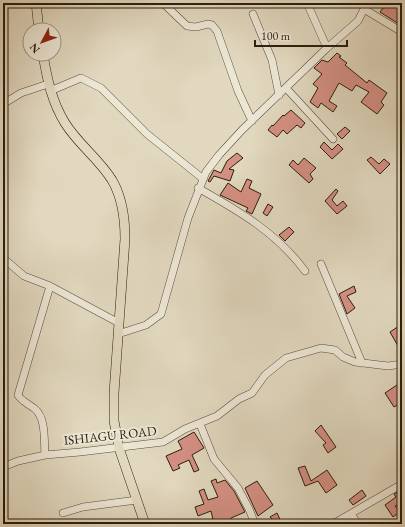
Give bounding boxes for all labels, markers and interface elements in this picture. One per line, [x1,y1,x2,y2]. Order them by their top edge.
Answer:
north arrow [22,22,62,62]
scale bar [255,22,347,48]
text: 100 m [261,28,291,44]
text: N [26,41,43,57]
street label: ISHIAGU ROAD [63,422,158,449]

